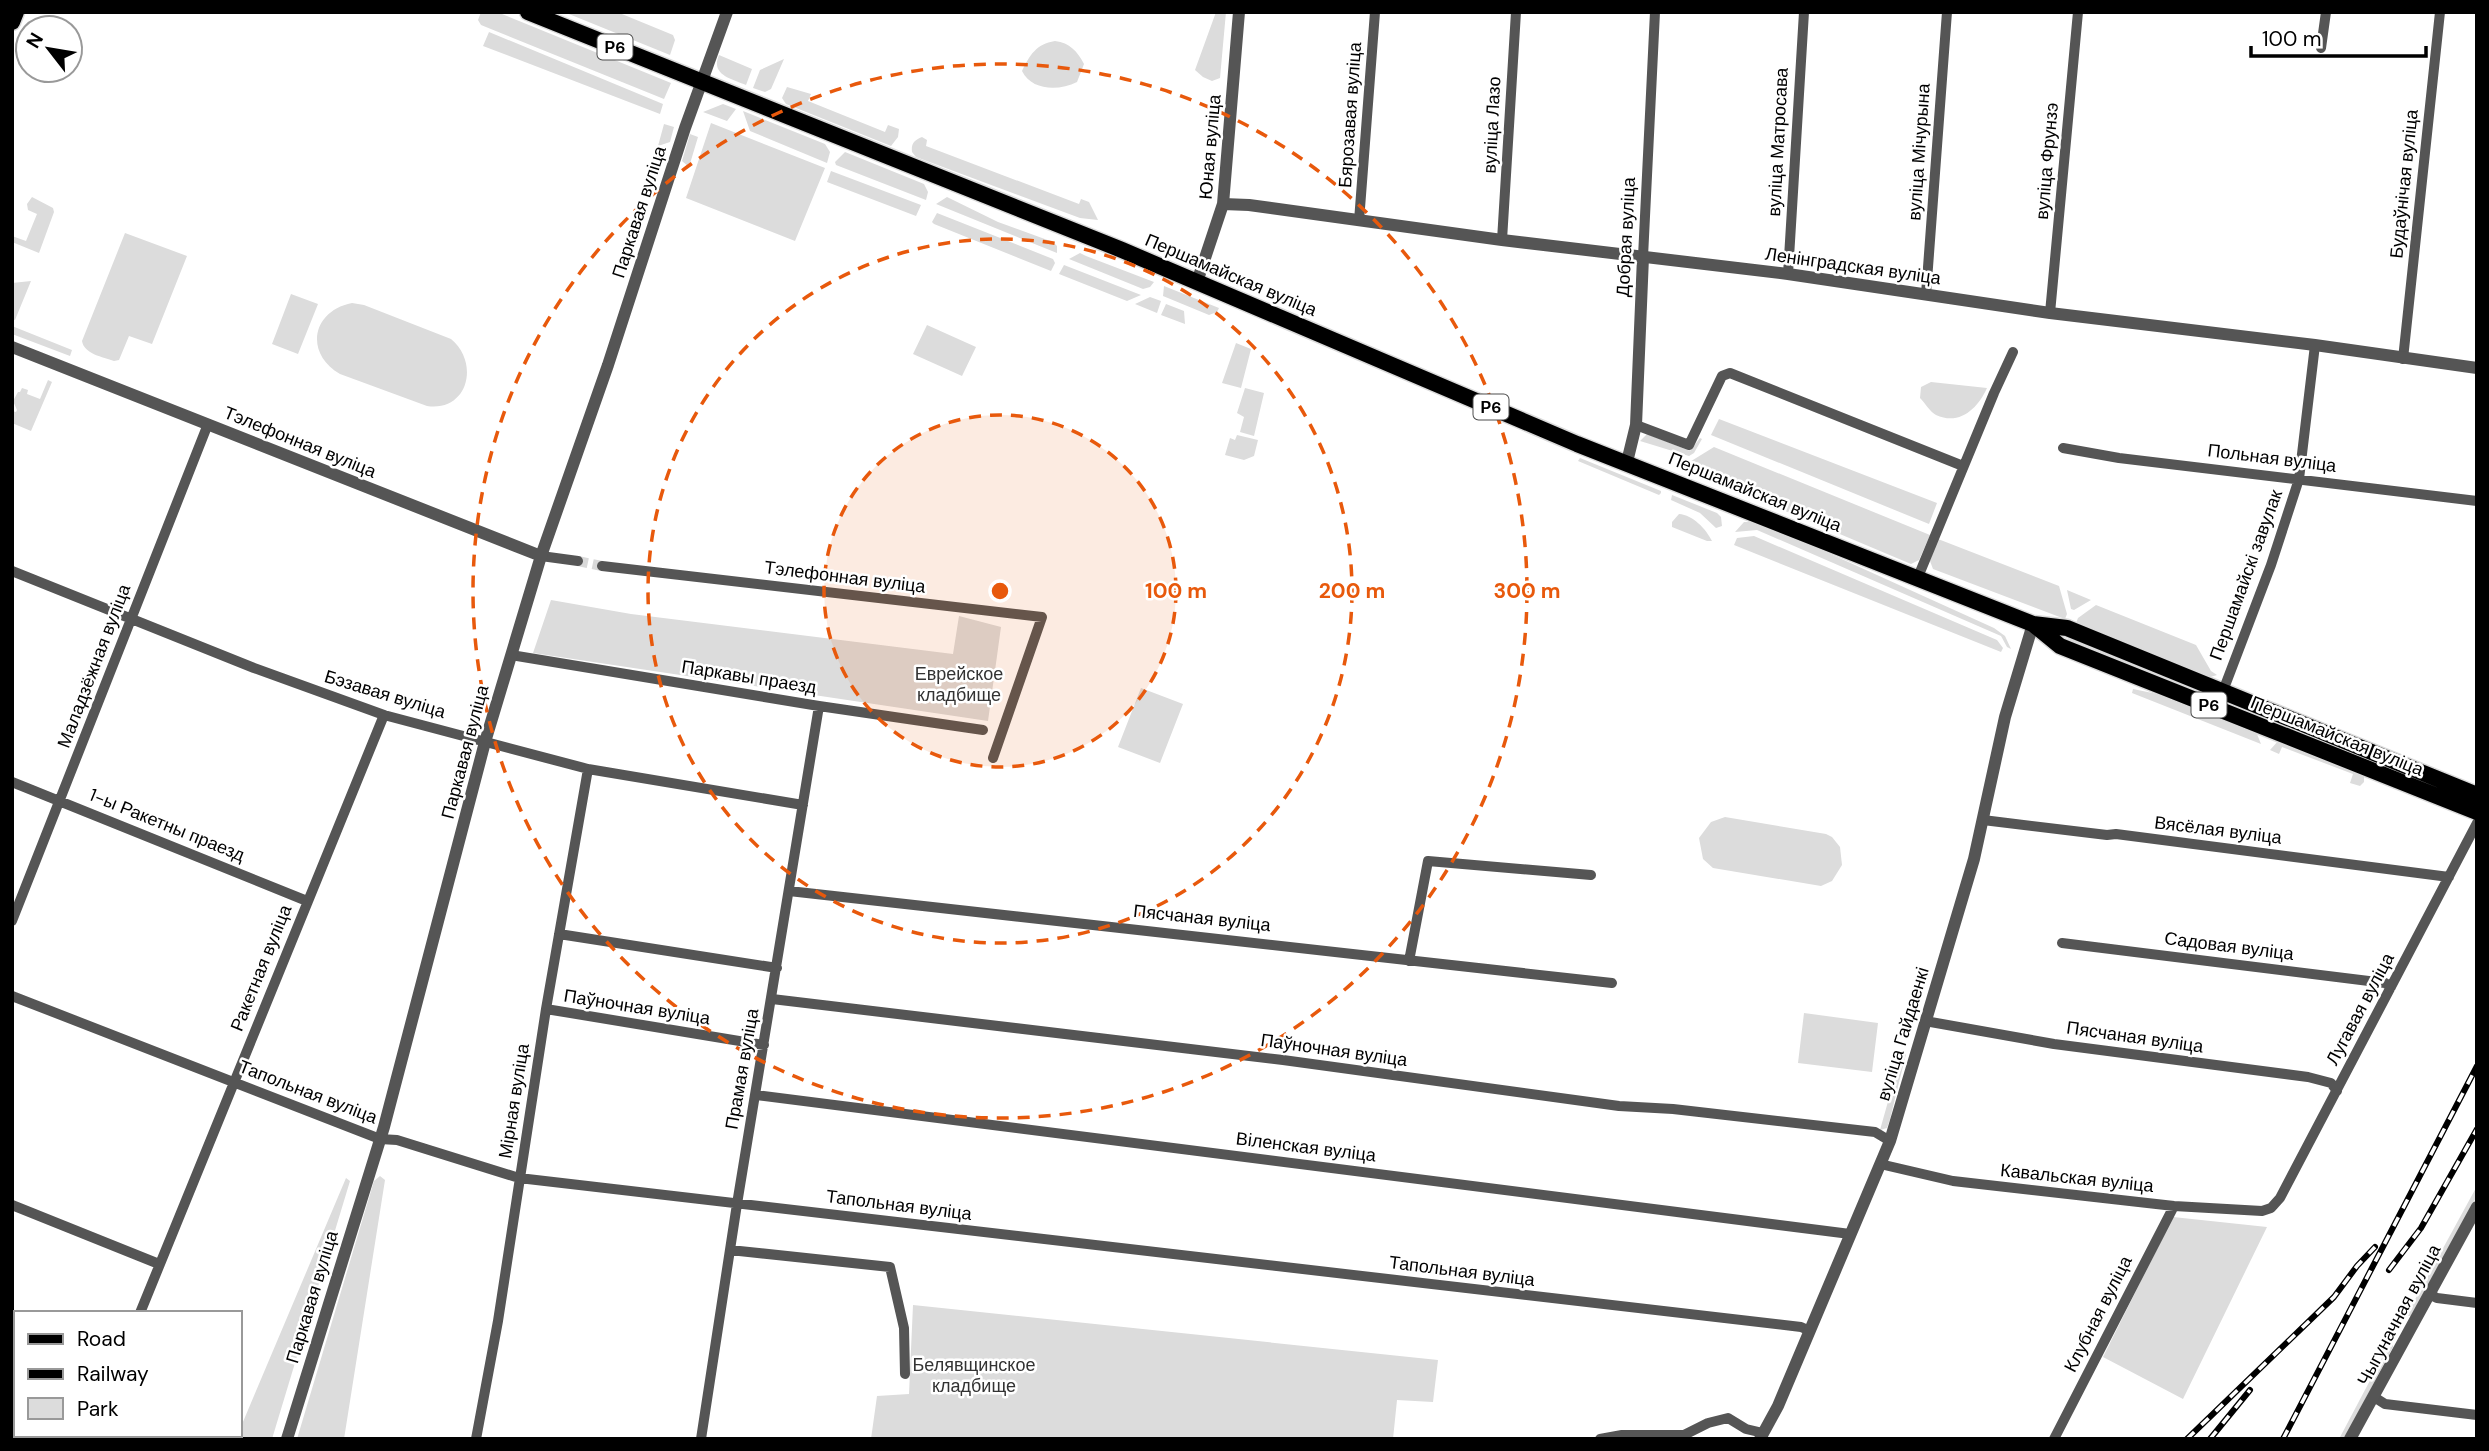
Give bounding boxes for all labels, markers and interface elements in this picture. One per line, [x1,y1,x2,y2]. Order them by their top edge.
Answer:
north arrow [14,14,84,84]
scale bar [2251,14,2426,58]
text: 100 m [2262,25,2322,53]
text: N [21,28,49,53]
road number: Р6 [598,34,632,60]
street label: Бярозавая вуліца [1333,40,1367,189]
street label: вуліца Матросава [1762,66,1794,217]
street label: вуліца Лазо [1477,76,1507,174]
street label: вуліца Мічурына [1902,82,1936,221]
street label: Юная вуліца [1193,93,1227,200]
street label: вуліца Фрунзэ [2030,102,2064,220]
street label: Будаўнічая вуліца [2384,107,2424,260]
street label: Паркавая вуліца [606,142,672,281]
street label: Добрая вуліца [1611,176,1641,297]
street label: Першамайская вуліца [1142,228,1321,322]
street label: Ленінградская вуліца [1764,242,1943,290]
road number: Р6 [1474,394,1508,420]
street label: Тэлефонная вуліца [220,401,381,484]
street label: Польная вуліца [2206,438,2339,478]
street label: Першамайская вуліца [1665,446,1846,538]
street label: Першамайскі завулак [2204,486,2288,664]
street label: Тэлефонная вуліца [763,555,928,599]
text: 100 m [1145,577,1207,605]
text: 200 m [1319,577,1385,605]
text: 300 m [1494,577,1560,605]
centre of rings [988,579,1012,603]
street label: Маладзёжная вуліца [52,580,137,751]
street label: Паркавы праезд [680,654,819,700]
park label: Еврейское кладбище [915,662,1003,707]
street label: Бэзавая вуліца [321,664,449,724]
street label: Паркавая вуліца [436,681,495,822]
street label: Першамайская вуліца [2247,690,2428,782]
road number: Р6 [2192,692,2226,718]
street label: 1-ы Ракетны праезд [86,783,249,867]
street label: Вясёлая вуліца [2153,810,2284,850]
street label: Пясчаная вуліца [1132,899,1273,937]
street label: Ракетная вуліца [225,900,298,1035]
street label: Садовая вуліца [2163,926,2296,966]
street label: Лугавая вуліца [2320,948,2400,1069]
street label: вуліца Гайдаенкі [1871,964,1935,1104]
street label: Паўночная вуліца [562,984,713,1031]
street label: Прамая вуліца [720,1006,765,1131]
street label: Пясчаная вуліца [2065,1016,2206,1059]
street label: Паўночная вуліца [1259,1028,1410,1072]
street label: Мірная вуліца [493,1041,535,1160]
street label: Тапольная вуліца [235,1055,382,1130]
street label: Віленская вуліца [1235,1127,1378,1168]
street label: Кавальская вуліца [1999,1158,2156,1198]
street label: Тапольная вуліца [825,1184,974,1226]
street label: Паркавая вуліца [280,1227,344,1366]
street label: Чыгуначная вуліца [2352,1239,2447,1390]
street label: Тапольная вуліца [1388,1250,1537,1292]
street label: Клубная вуліца [2058,1251,2138,1376]
legend [14,1311,242,1437]
text: Road [77,1325,126,1353]
park label: Белявщинское кладбище [913,1353,1035,1398]
text: Railway [77,1360,149,1388]
text: Park [77,1395,119,1423]

